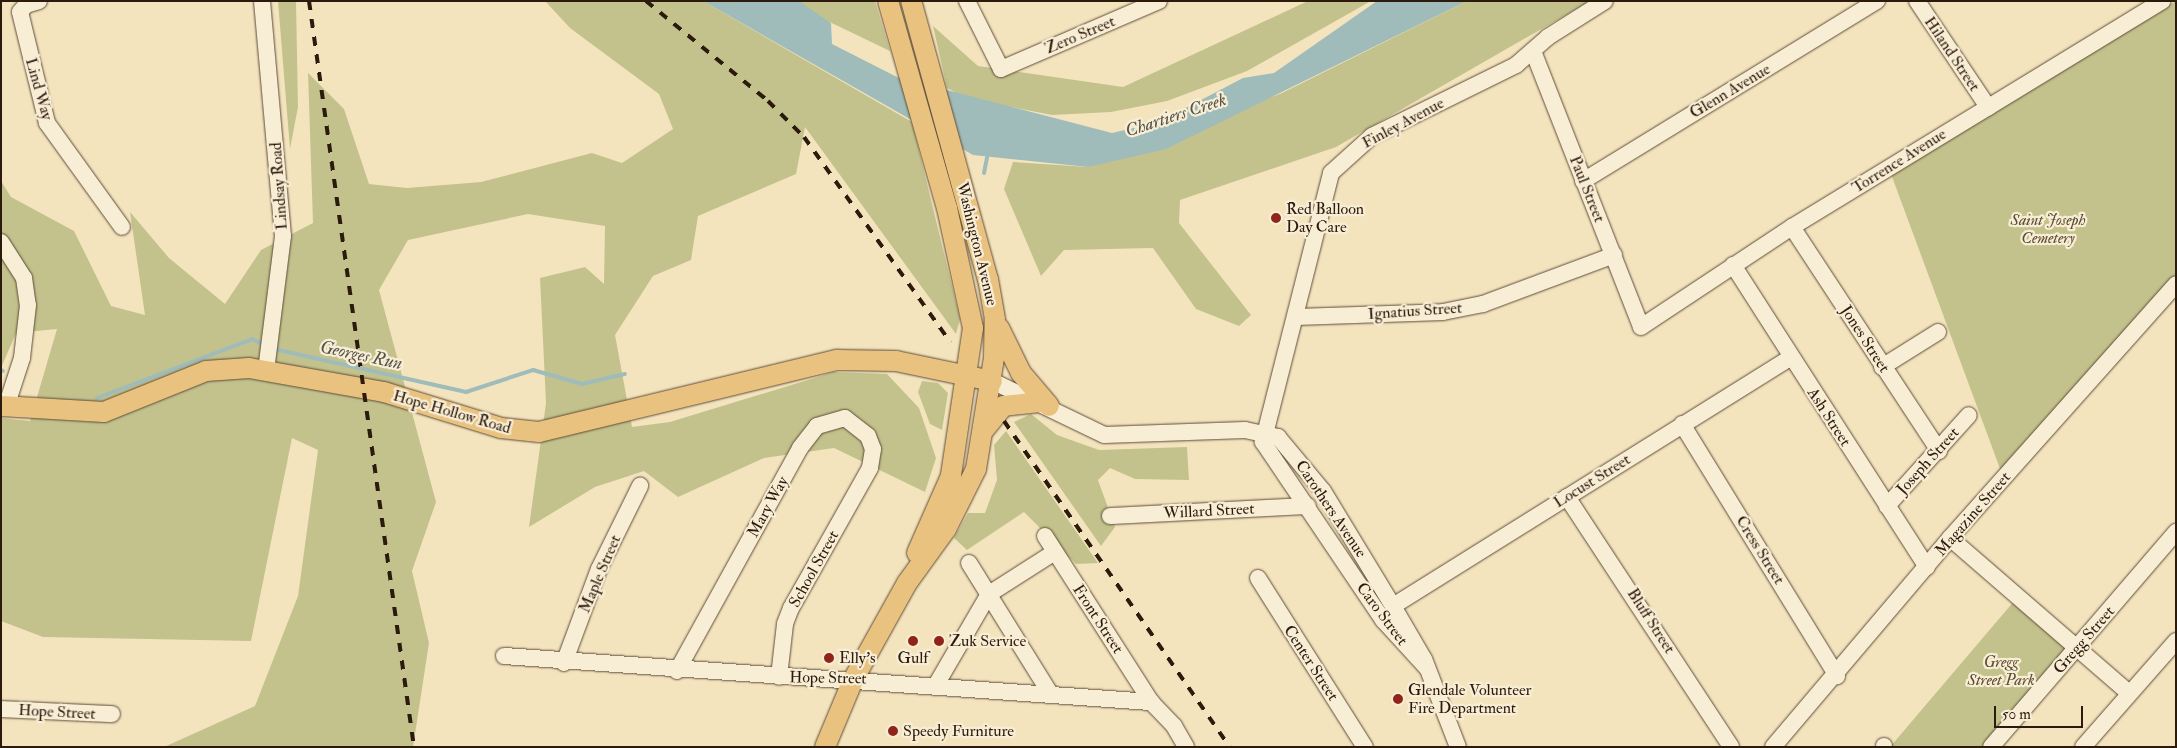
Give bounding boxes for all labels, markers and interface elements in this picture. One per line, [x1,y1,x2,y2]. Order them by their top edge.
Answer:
street label: Zero Street [1042,12,1118,58]
street label: Hiland Street [1920,13,1984,95]
street label: Lind Way [21,56,57,122]
street label: Glenn Avenue [1686,60,1774,122]
water label: Chartiers Creek [1123,90,1229,142]
street label: Finley Avenue [1359,93,1447,153]
street label: Torrence Avenue [1848,124,1950,198]
street label: Lindsay Road [266,142,292,230]
street label: Paul Street [1565,153,1609,225]
street label: Washington Avenue [952,180,1002,308]
place label: Red Balloon Day Care [1286,199,1364,237]
park label: Saint Joseph Cemetery [2010,210,2086,248]
marker: Red Balloon Day Care [1270,212,1282,224]
street label: Ignatius Street [1367,298,1463,324]
street label: Jones Street [1836,302,1894,376]
water label: Georges Run [318,337,404,375]
street label: Ash Street [1803,384,1855,450]
street label: Hope Hollow Road [391,386,513,438]
street label: Joseph Street [1893,423,1963,499]
street label: Locust Street [1550,450,1634,512]
street label: Carothers Avenue [1291,457,1371,561]
street label: Magazine Street [1931,468,2015,560]
street label: Mary Way [743,473,793,541]
street label: Willard Street [1163,499,1255,523]
street label: Cress Street [1731,512,1789,588]
street label: School Street [785,527,843,611]
street label: Maple Street [575,532,625,616]
street label: Caro Street [1352,579,1412,649]
street label: Front Street [1069,581,1127,657]
street label: Bluff Street [1623,585,1679,657]
street label: Gregg Street [2049,602,2119,678]
street label: Center Street [1279,622,1343,704]
place label: Zuk Service [949,631,1026,651]
marker: Gulf [907,635,919,647]
marker: Zuk Service [933,635,945,647]
place label: Elly's [839,648,875,668]
place label: Gulf [897,648,929,668]
marker: Elly's [823,652,835,664]
park label: Gregg Street Park [1968,652,2034,690]
street label: Hope Street [789,668,867,688]
place label: Glendale Volunteer Fire Department [1408,680,1532,718]
marker: Glendale Volunteer Fire Department [1392,693,1404,705]
scale bar [1997,696,2086,728]
street label: Hope Street [18,700,96,724]
text: 50 m [2002,705,2031,724]
place label: Speedy Furniture [903,721,1014,741]
marker: Speedy Furniture [887,725,899,737]

